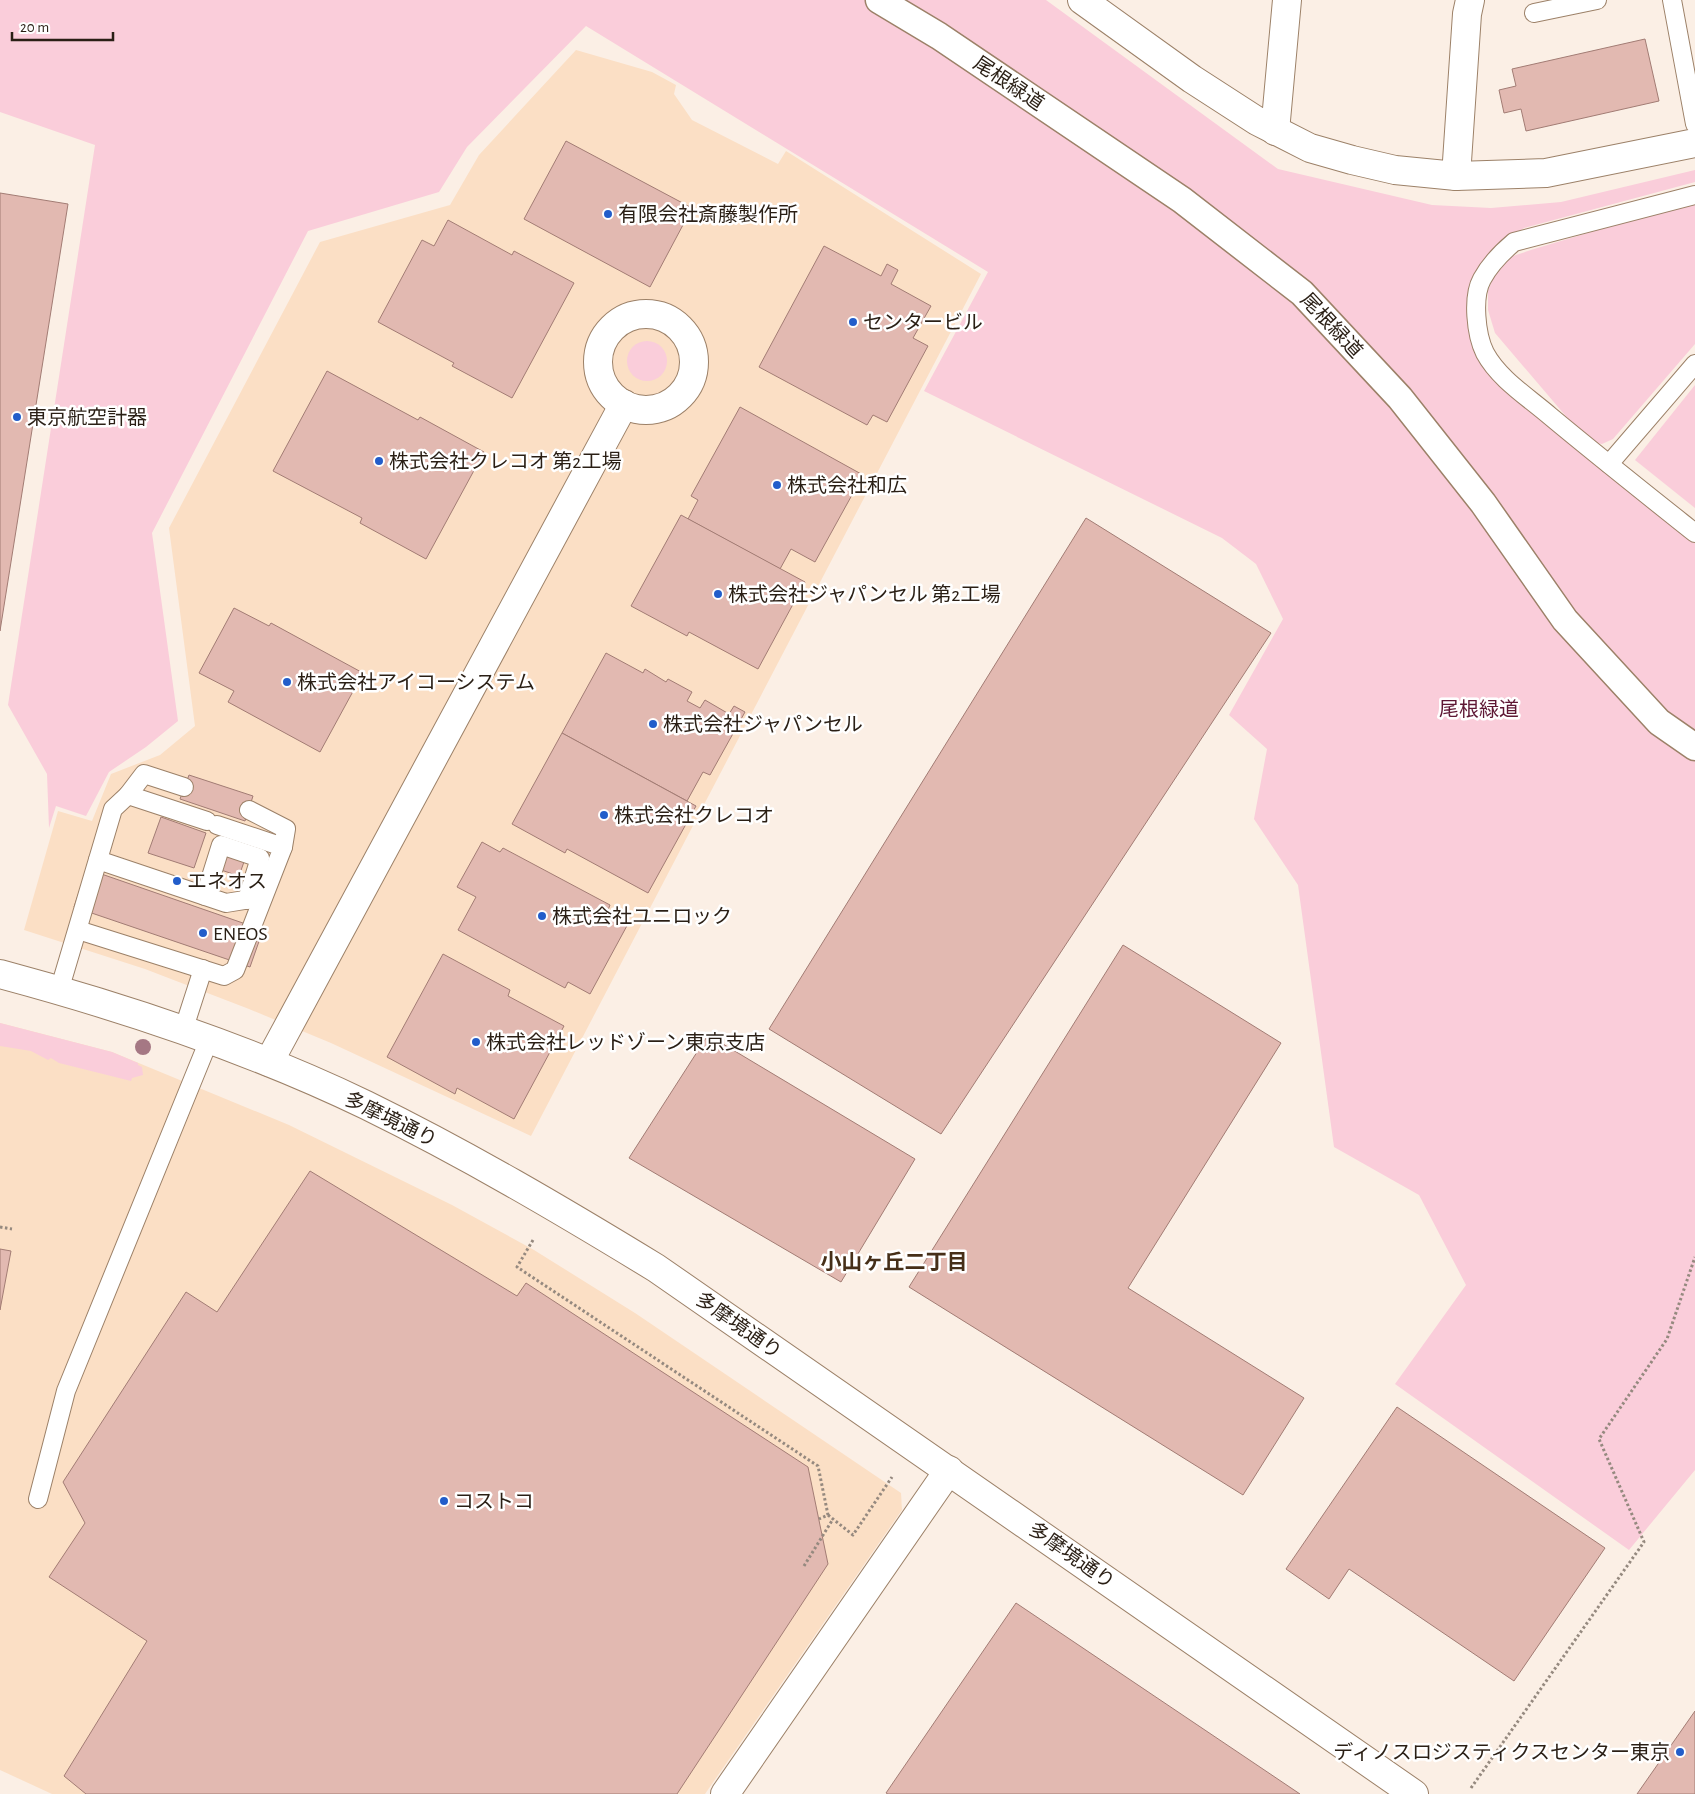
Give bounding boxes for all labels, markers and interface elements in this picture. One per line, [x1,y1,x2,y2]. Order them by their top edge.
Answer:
scale bar [12,10,114,42]
text: 20 m [20,20,49,35]
street label: 尾根緑道 [970,52,1048,114]
place label: 有限会社斎藤製作所 [618,204,798,225]
marker: 有限会社斎藤製作所 [602,208,614,220]
street label: 尾根緑道 [1297,289,1367,362]
place label: センタービル [863,312,983,333]
marker: センタービル [847,316,859,328]
place label: 東京航空計器 [27,406,147,428]
marker: 東京航空計器 [11,411,23,423]
place label: 株式会社クレコオ 第2工場 [389,451,621,472]
marker: 株式会社クレコオ 第2工場 [373,455,385,467]
place label: 株式会社和広 [787,475,907,496]
marker: 株式会社和広 [771,479,783,491]
place label: 株式会社ジャパンセル 第2工場 [728,584,1000,605]
marker: 株式会社ジャパンセル 第2工場 [712,588,724,600]
place label: 株式会社アイコーシステム [297,672,535,693]
marker: 株式会社アイコーシステム [281,676,293,688]
park label: 尾根緑道 [1439,699,1519,720]
place label: 株式会社ジャパンセル [663,714,863,735]
marker: 株式会社ジャパンセル [647,718,659,730]
place label: 株式会社クレコオ [614,805,774,826]
marker: 株式会社クレコオ [598,809,610,821]
place label: エネオス [187,871,267,892]
marker: エネオス [171,875,183,887]
place label: 株式会社ユニロック [552,906,732,927]
marker: 株式会社ユニロック [536,910,548,922]
place label: ENEOS [213,924,268,944]
marker: ENEOS [197,927,209,939]
place label: 株式会社レッドゾーン東京支店 [486,1031,765,1053]
marker: 株式会社レッドゾーン東京支店 [470,1036,482,1048]
street label: 多摩境通り [341,1088,440,1151]
district label: 小山ヶ丘二丁目 [821,1251,968,1273]
street label: 多摩境通り [692,1288,786,1363]
place label: コストコ [454,1492,534,1512]
marker: コストコ [438,1495,450,1507]
street label: 多摩境通り [1025,1518,1119,1593]
place label: ディノスロジスティクスセンター東京 [1333,1741,1670,1763]
marker: ディノスロジスティクスセンター東京 [1674,1746,1686,1758]

